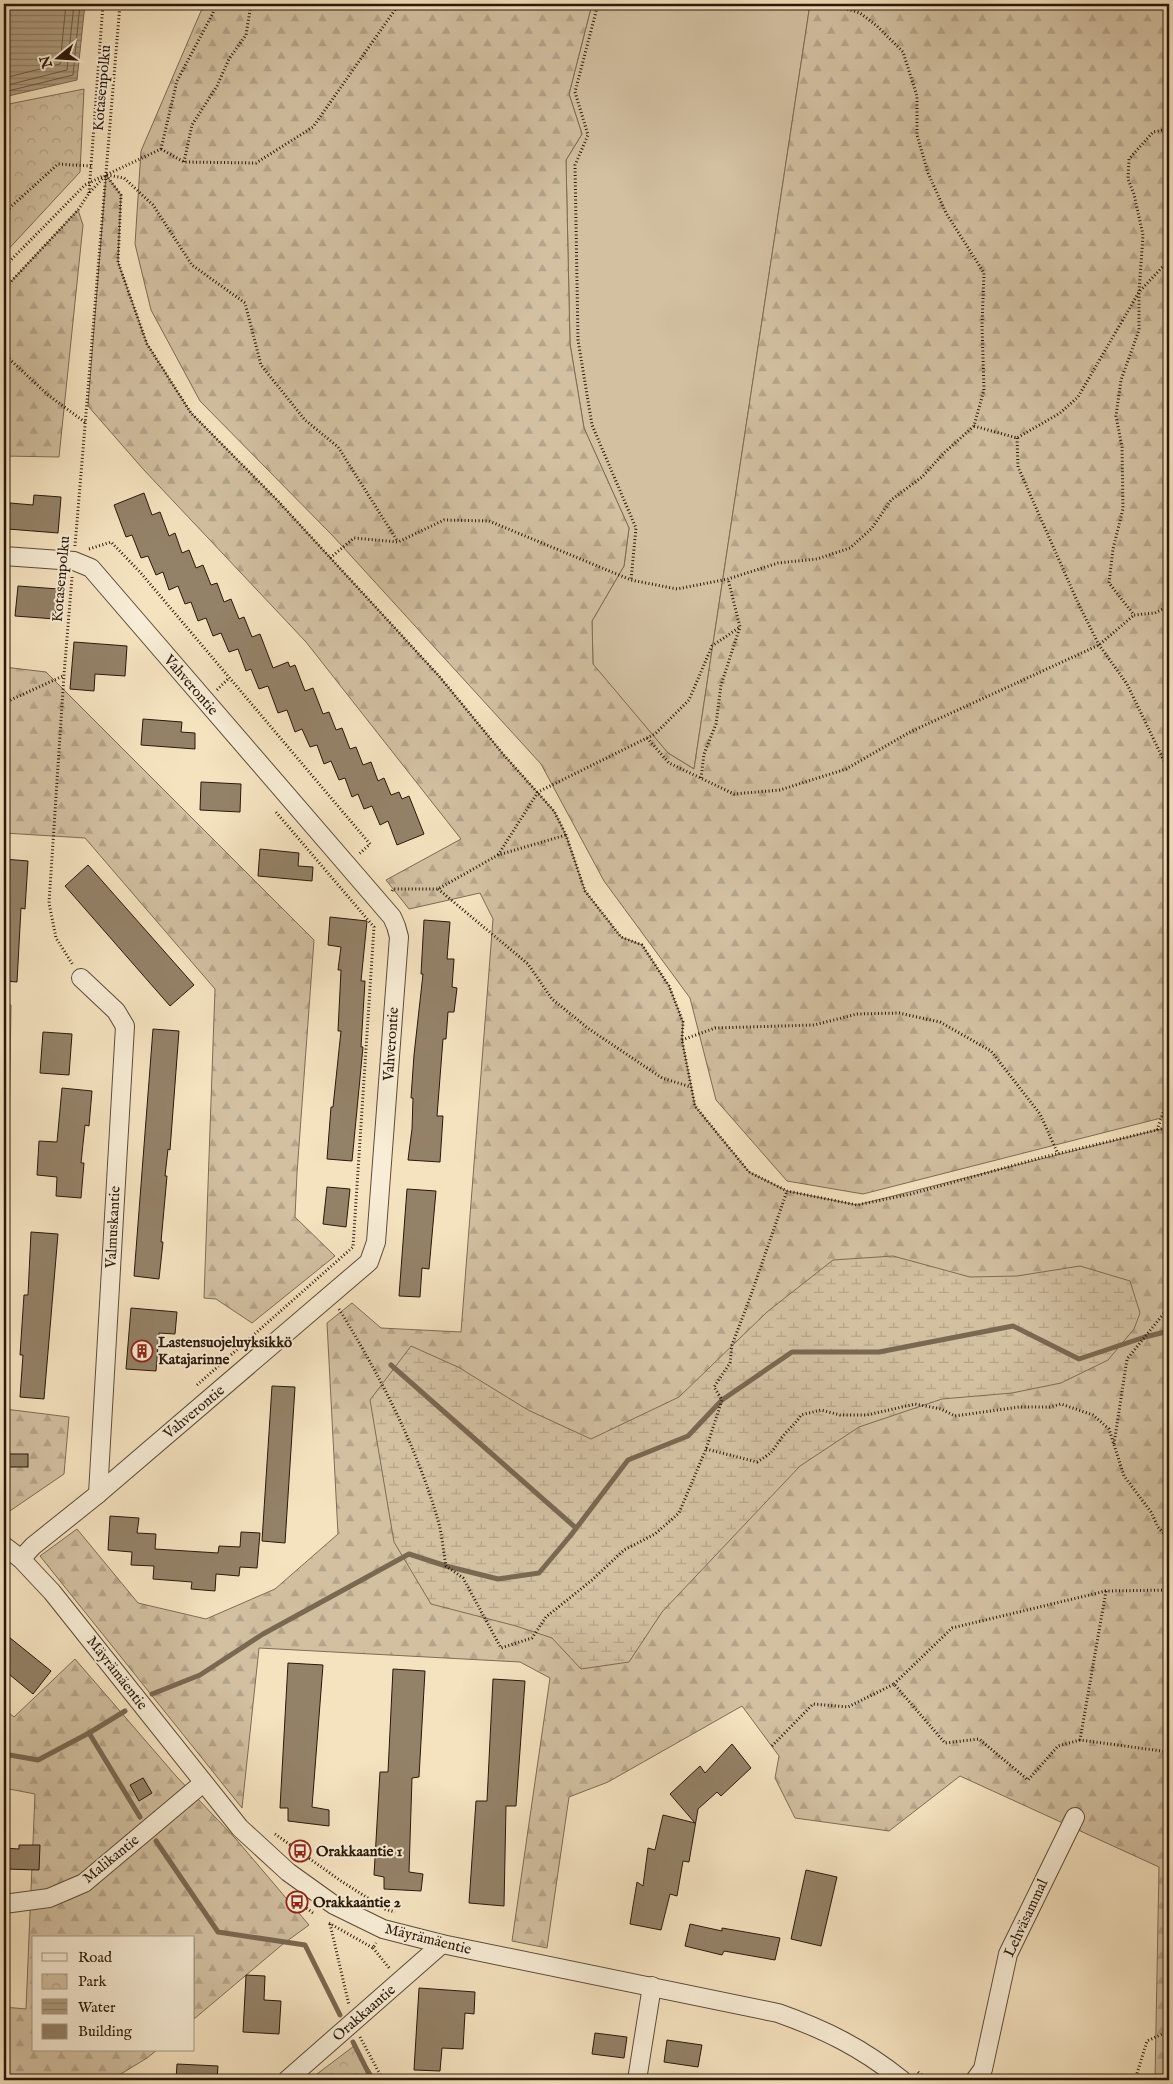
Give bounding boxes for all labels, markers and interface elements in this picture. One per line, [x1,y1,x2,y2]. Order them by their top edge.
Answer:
north arrow [32,32,82,82]
street label: Kotasenpolku [89,44,115,132]
text: N [36,53,57,71]
street label: Kotasenpolku [48,535,74,623]
street label: Vahverontie [159,650,223,719]
street label: Vahverontie [379,1006,403,1083]
street label: Valmuskantie [101,1185,125,1270]
place label: Lastensuojeluyksikkö Katajarinne [158,1333,292,1369]
building icon: Lastensuojeluyksikkö Katajarinne [130,1339,154,1363]
street label: Vahverontie [159,1381,229,1444]
street label: Mäyrämäentie [82,1632,152,1714]
street label: Malikantie [79,1830,143,1888]
bus stop icon: Orakkaantie 1 [288,1839,312,1863]
place label: Orakkaantie 1 [316,1842,403,1861]
street label: Lehväsammal [1000,1875,1053,1960]
bus stop icon: Orakkaantie 2 [285,1890,309,1914]
place label: Orakkaantie 2 [313,1893,401,1912]
street label: Mäyrämäentie [383,1919,473,1959]
legend [32,1936,195,2052]
text: Road [78,1948,113,1967]
text: Park [78,1972,108,1991]
street label: Orakkaantie [329,1980,400,2046]
text: Water [78,1998,116,2017]
text: Building [78,2022,133,2041]

